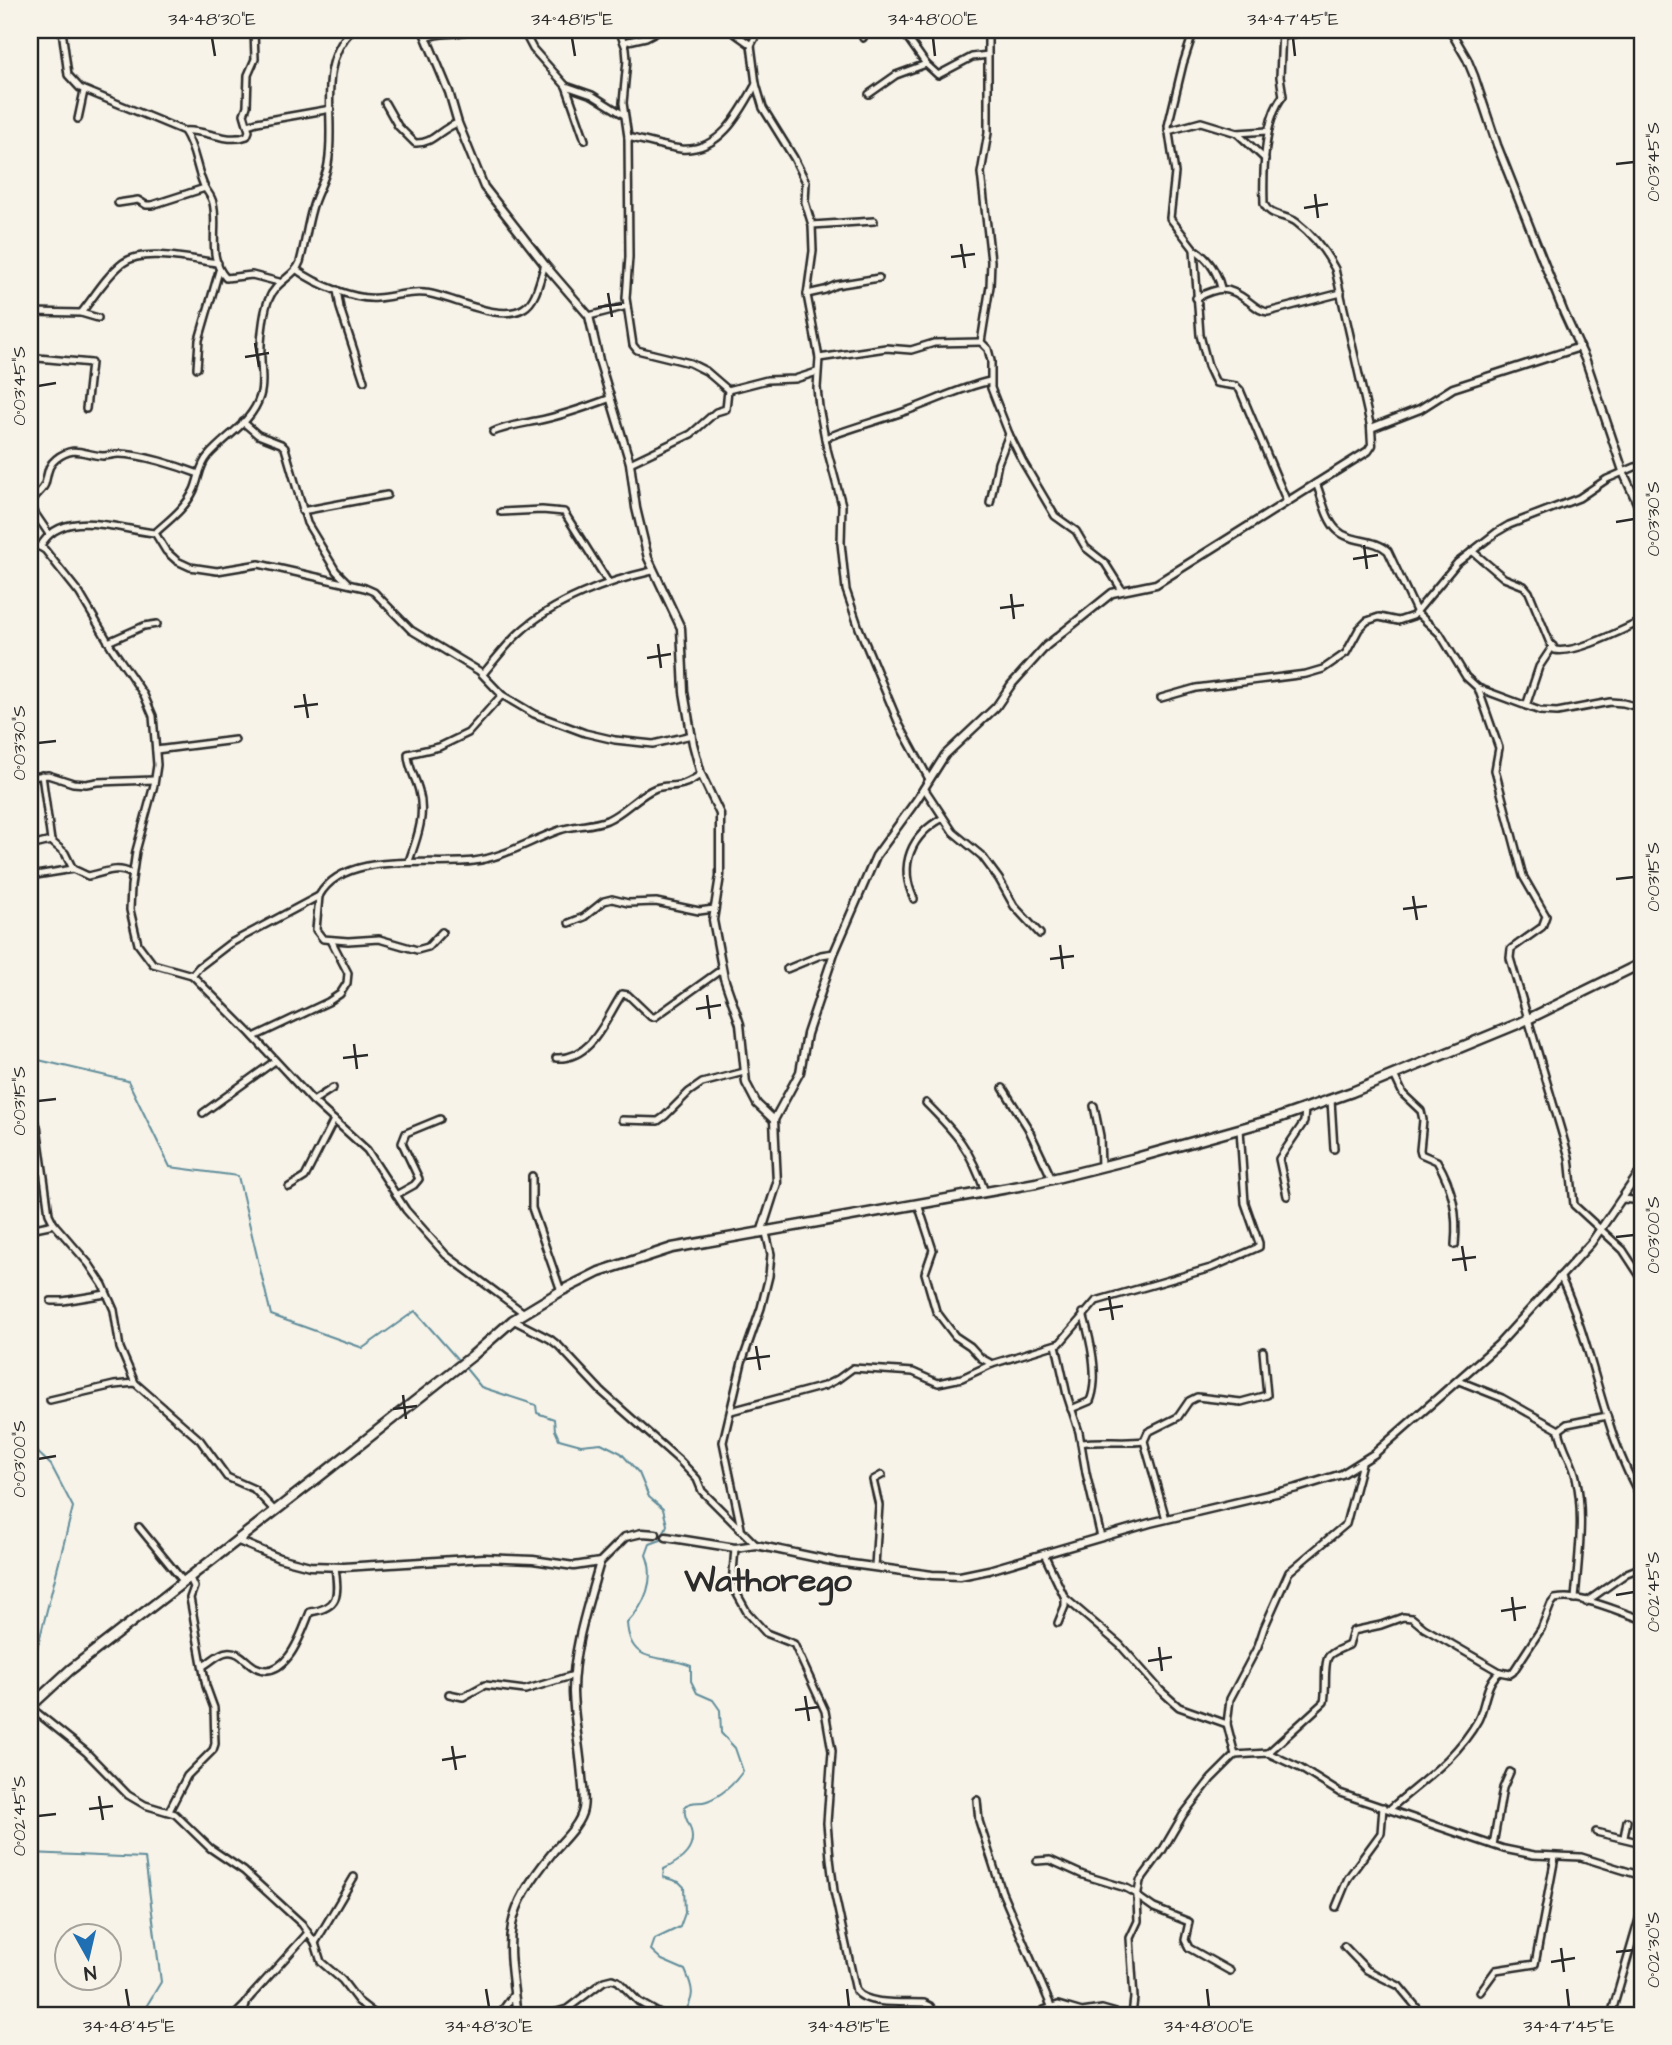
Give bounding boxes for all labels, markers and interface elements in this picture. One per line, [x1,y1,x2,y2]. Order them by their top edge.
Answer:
text: 34°48'30"E [168,7,256,32]
text: 34°48'15"E [531,7,613,32]
text: 34°48'00"E [888,7,978,32]
text: 34°47'45"E [1247,7,1339,32]
text: 0°03'45"S [1641,122,1666,202]
text: 0°03'45"S [7,346,32,426]
text: 0°03'30"S [1641,481,1666,557]
text: 0°03'30"S [7,705,32,781]
text: 0°03'15"S [1641,842,1666,912]
text: 0°03'15"S [7,1066,32,1136]
text: 0°03'00"S [1641,1196,1666,1274]
text: 0°03'00"S [7,1420,32,1498]
text: 0°02'45"S [1641,1552,1666,1632]
district label: Wathorego [683,1558,852,1606]
text: 0°02'45"S [7,1776,32,1856]
text: 0°02'30"S [1641,1912,1666,1988]
north arrow [52,1923,122,1993]
text: N [82,1958,98,1987]
text: 34°48'45"E [83,2014,175,2039]
text: 34°48'30"E [445,2014,533,2039]
text: 34°48'15"E [808,2014,890,2039]
text: 34°48'00"E [1164,2014,1254,2039]
text: 34°47'45"E [1523,2014,1615,2039]

